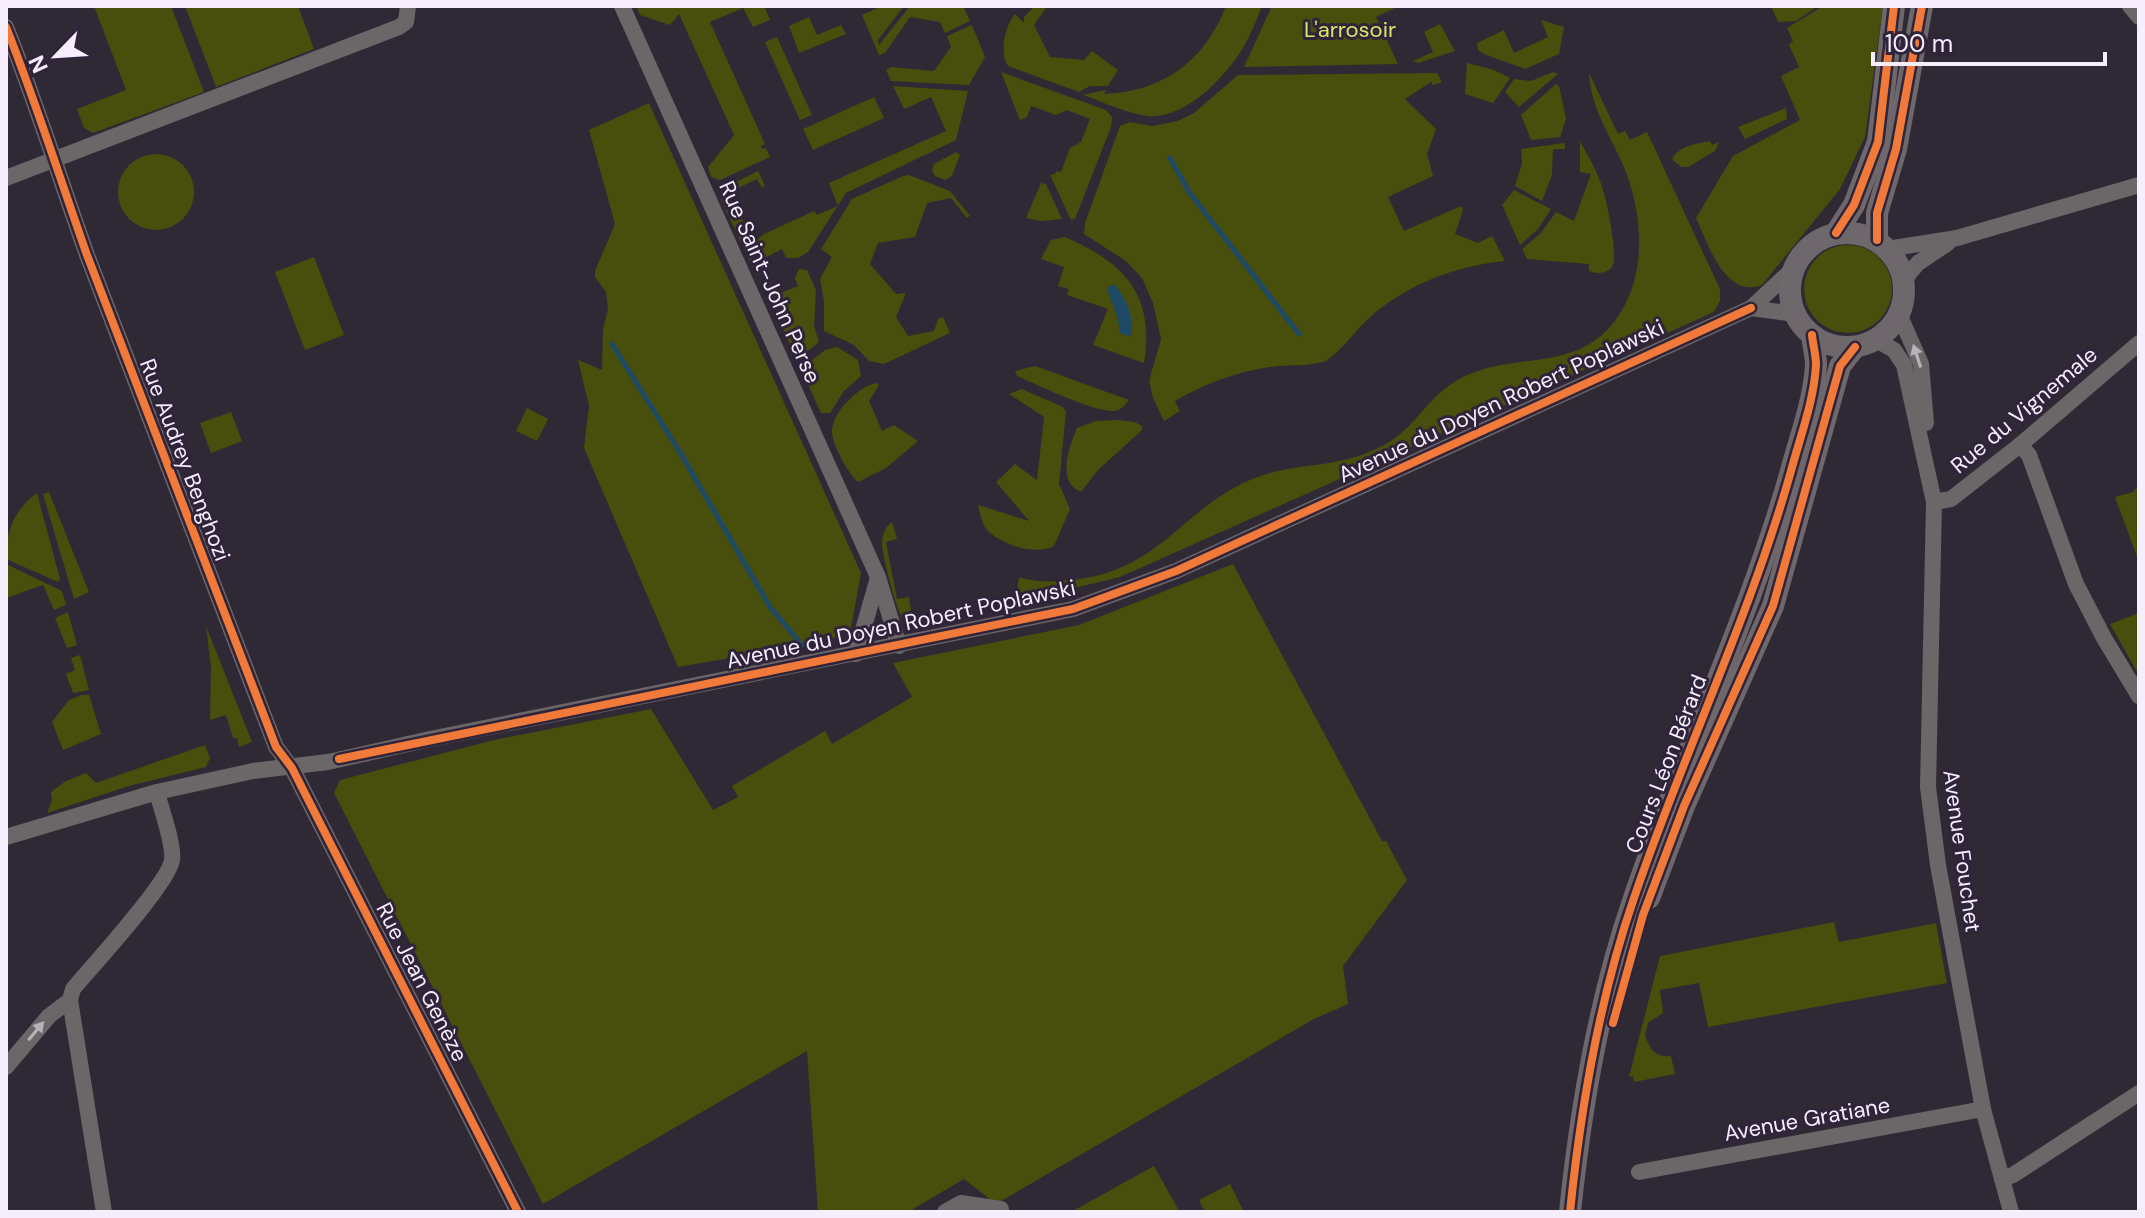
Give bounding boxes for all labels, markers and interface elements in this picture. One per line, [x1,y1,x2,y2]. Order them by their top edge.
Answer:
park label: L'arrosoir [1304,15,1396,44]
north arrow [16,16,96,96]
scale bar [1873,16,2105,66]
text: 100 m [1885,28,1953,59]
text: N [22,51,55,78]
street label: Rue Saint-John Perse [712,176,828,388]
street label: Avenue du Doyen Robert Poplawski [1333,313,1669,489]
street label: Rue du Vignemale [1945,340,2103,480]
one-way arrow [1910,344,1923,368]
street label: Rue Audrey Benghozi [133,355,237,565]
street label: Avenue du Doyen Robert Poplawski [724,573,1078,675]
street label: Cours Léon Bérard [1619,671,1713,857]
street label: Avenue Fouchet [1936,768,1988,934]
street label: Rue Jean Genèze [369,898,475,1066]
one-way arrow [27,1021,44,1041]
street label: Avenue Gratiane [1722,1090,1892,1148]

